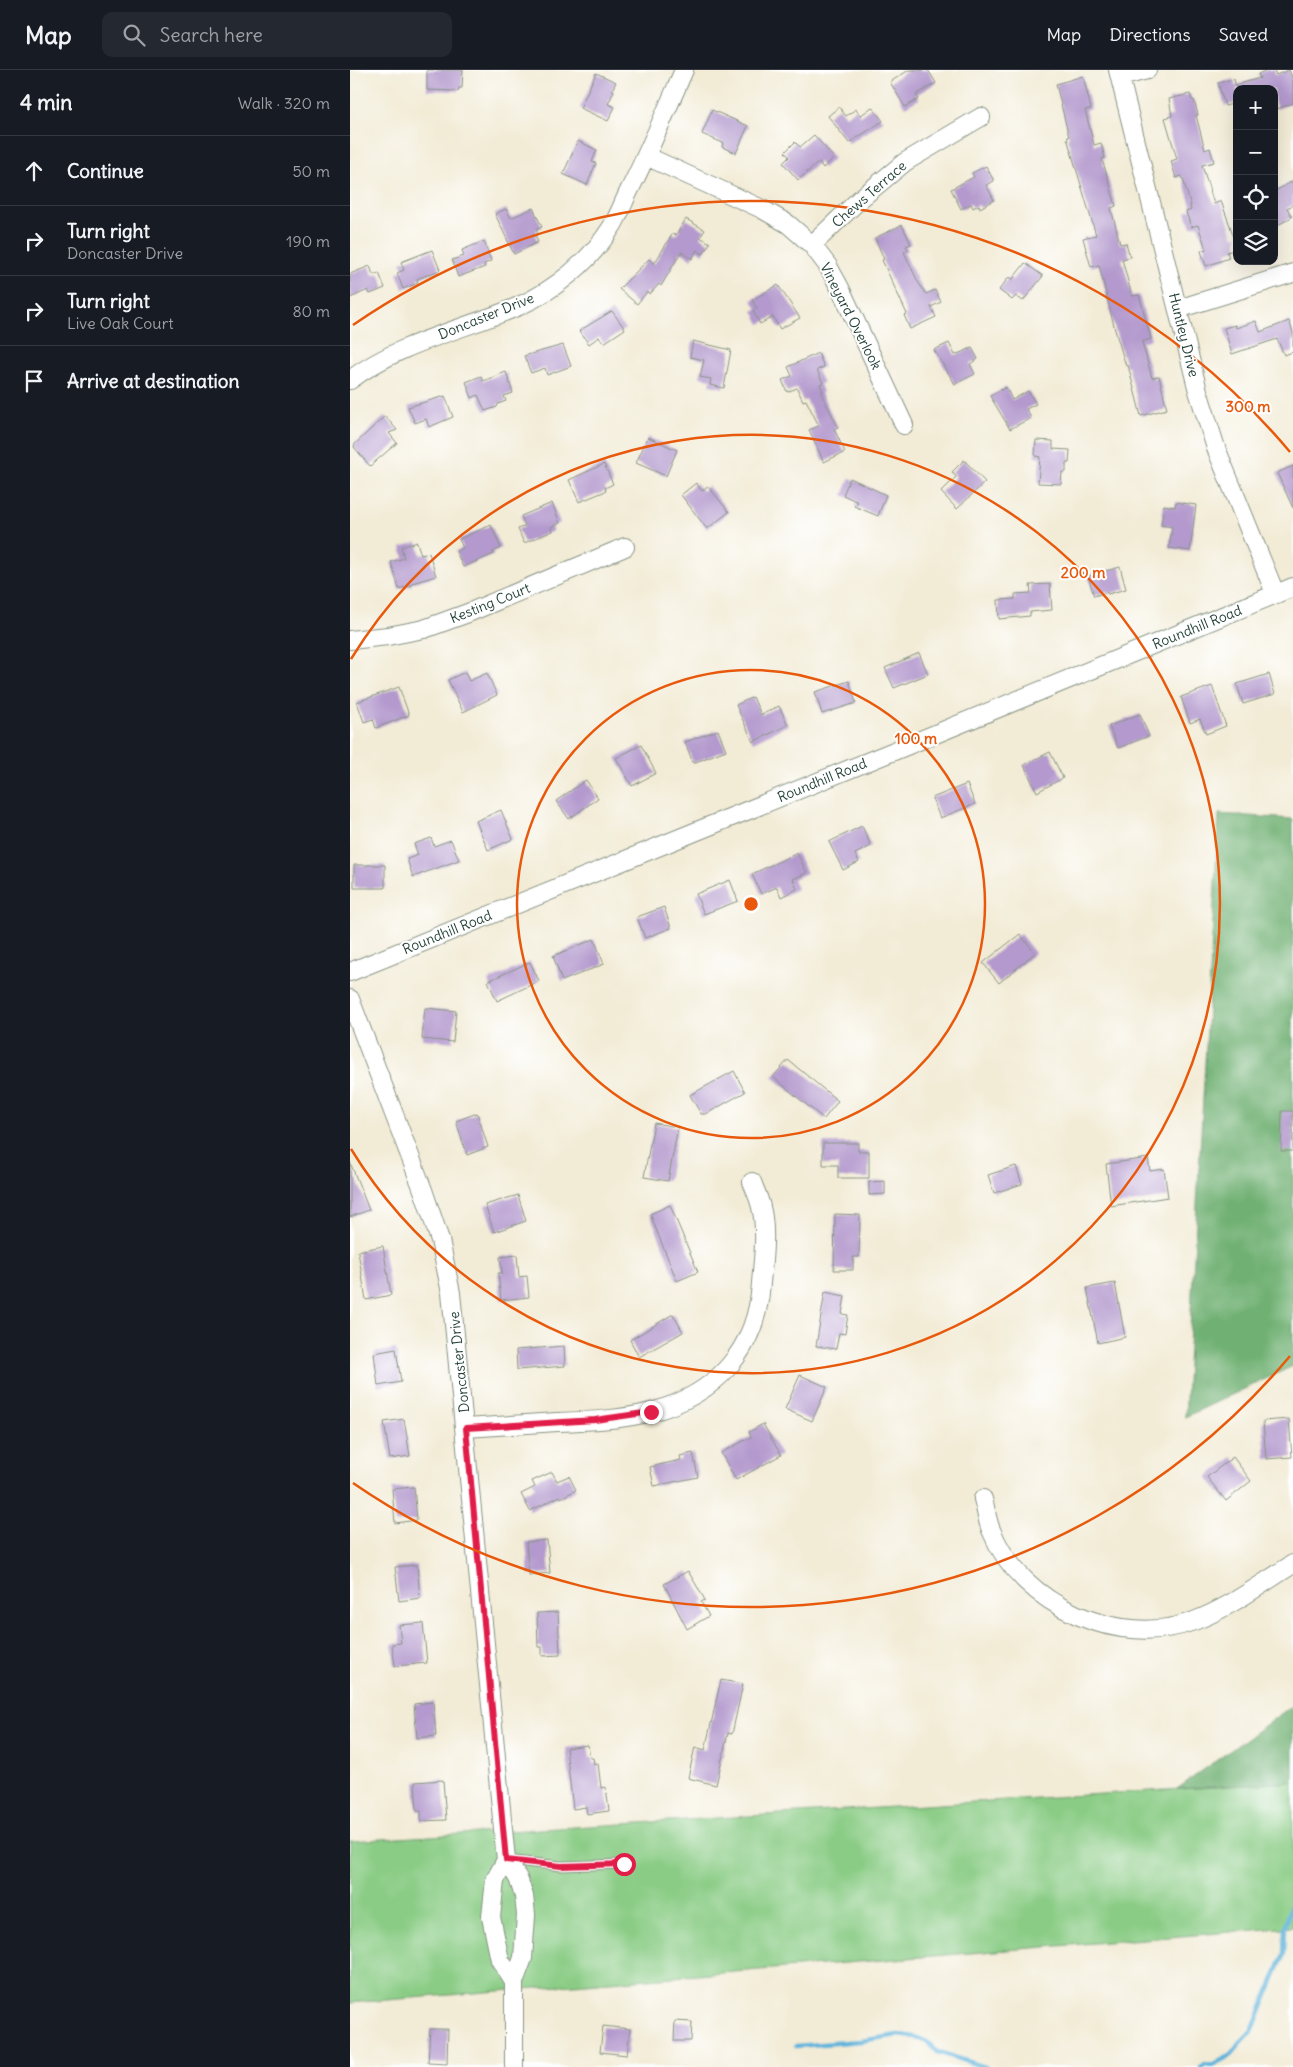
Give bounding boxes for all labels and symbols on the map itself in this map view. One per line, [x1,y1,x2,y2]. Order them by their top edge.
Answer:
street label: Chews Terrace [828,157,910,231]
street label: Vineyard Overlook [816,260,886,372]
street label: Doncaster Drive [436,289,536,343]
street label: Huntley Drive [1165,291,1203,379]
text: 300 m [1226,397,1271,416]
text: 200 m [1061,563,1105,582]
street label: Kesting Court [447,579,533,627]
street label: Roundhill Road [1150,601,1244,653]
text: 100 m [895,729,937,748]
street label: Roundhill Road [775,754,869,806]
centre of rings [742,895,760,913]
street label: Roundhill Road [400,906,494,958]
street label: Doncaster Drive [445,1311,473,1413]
route end [640,1401,663,1424]
route start [613,1853,636,1876]

